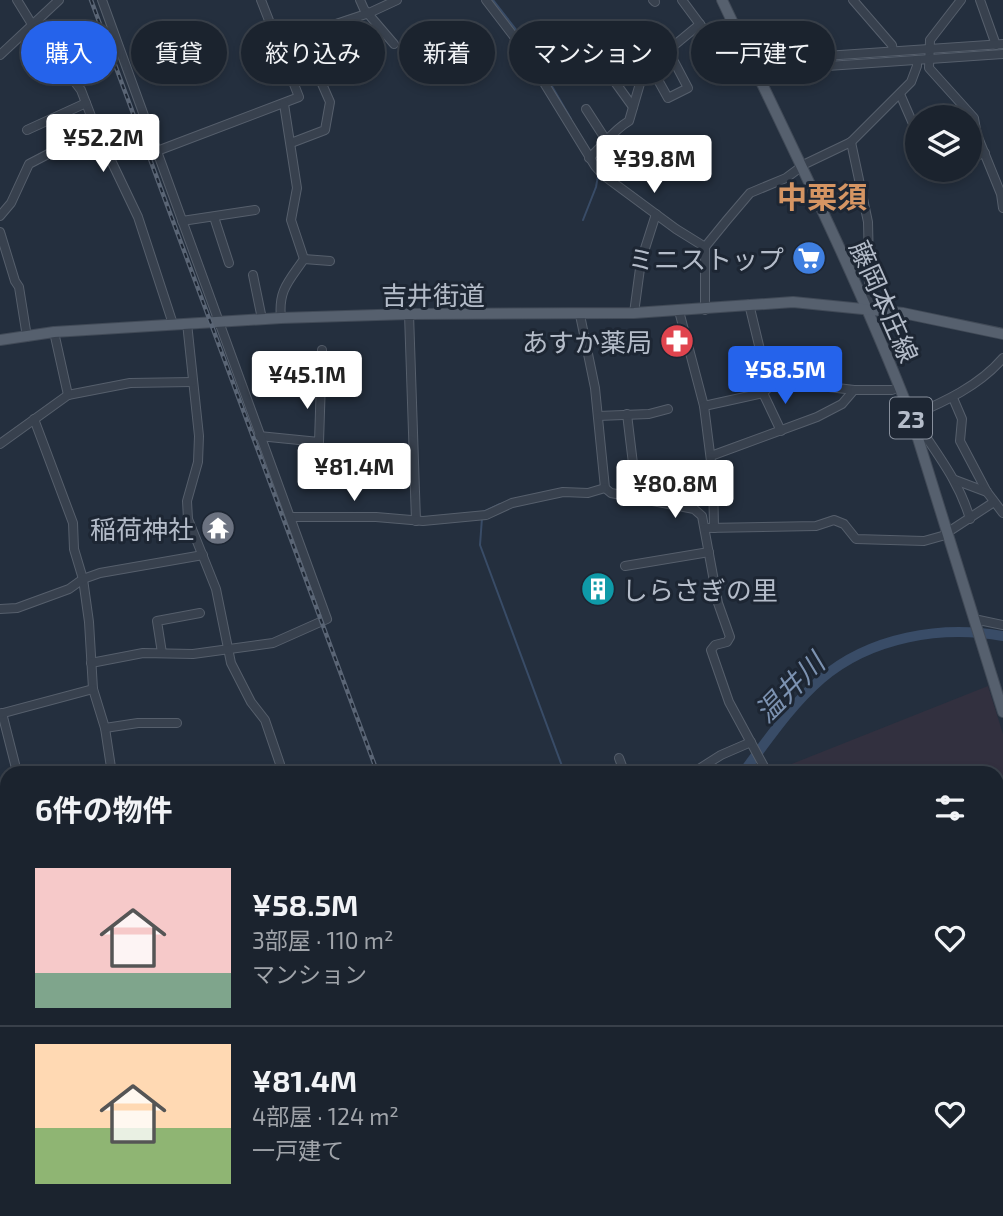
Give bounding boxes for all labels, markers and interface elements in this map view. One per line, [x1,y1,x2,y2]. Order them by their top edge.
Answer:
chip: 購入 [21,21,117,84]
chip: 賃貸 [131,21,227,84]
chip: 絞り込み [241,21,385,84]
chip: 新着 [399,21,495,84]
chip: マンション [509,21,677,84]
chip: 一戸建て [691,21,835,84]
map controls [905,105,982,182]
button: layers [905,105,982,182]
pin: ¥52.2M [46,114,160,174]
text: ¥52.2M [62,123,144,151]
pin: ¥39.8M [597,136,711,195]
text: ¥39.8M [613,144,695,172]
district label: 中栗須 [777,178,867,214]
street label: 藤岡本庄線 [844,235,926,367]
supermarket icon: ミニストップ [790,239,828,277]
place label: ミニストップ [628,243,784,274]
street label: 吉井街道 [381,279,485,310]
pharmacy icon: あすか薬局 [658,322,696,360]
place label: あすか薬局 [522,326,652,357]
pin: ¥58.5M [728,346,842,406]
pin: ¥45.1M [250,352,364,411]
text: ¥58.5M [744,355,826,383]
text: ¥45.1M [268,360,346,388]
road number: 23 [890,398,932,438]
pin: ¥81.4M [297,444,411,503]
text: ¥81.4M [314,452,394,480]
pin: ¥80.8M [618,461,732,520]
text: ¥80.8M [632,469,718,497]
temple icon: 稲荷神社 [199,509,237,547]
place label: 稲荷神社 [90,513,194,544]
building icon: しらさぎの里 [579,570,617,608]
place label: しらさぎの里 [622,574,778,605]
water label: 温井川 [747,643,833,729]
icon: filters [931,789,969,827]
text: 6件の物件 [35,791,173,827]
text: ¥58.5M [252,886,359,922]
icon: home [91,896,175,980]
icon: heart [931,919,969,957]
text: 3部屋 · 110 m² [252,926,393,954]
text: マンション [252,960,367,988]
text: ¥81.4M [252,1062,357,1098]
icon: home [91,1072,175,1156]
icon: heart [931,1095,969,1133]
text: 4部屋 · 124 m² [252,1102,399,1130]
text: 一戸建て [252,1136,344,1164]

